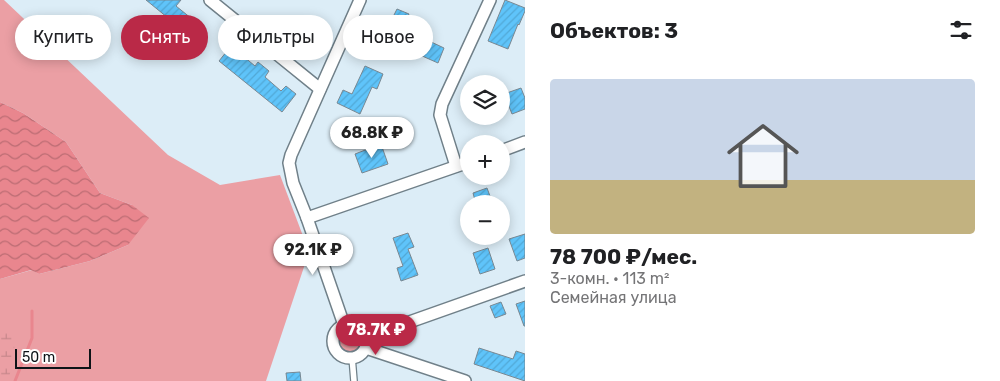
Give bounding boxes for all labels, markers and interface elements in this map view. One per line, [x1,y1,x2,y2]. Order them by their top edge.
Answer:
chip: Купить [15,15,111,60]
chip: Снять [121,15,208,60]
chip: Фильтры [218,15,333,60]
chip: Новое [343,15,433,60]
icon: filters [947,16,975,44]
text: Объектов: 3 [550,18,678,43]
map controls [460,75,510,245]
button: layers [460,75,510,125]
icon: home [718,111,808,201]
pin: 68.8K ₽ [326,116,418,159]
text: 68.8K ₽ [341,123,403,142]
button: + [460,135,510,185]
button: − [460,195,510,245]
pin: 92.1K ₽ [267,234,359,276]
text: 92.1K ₽ [284,240,342,259]
text: 78 700 ₽/мес. [550,244,697,269]
text: 3-комн. · 113 m² [550,269,669,288]
text: Семейная улица [550,288,676,307]
pin: 78.7K ₽ [330,314,422,356]
text: 78.7K ₽ [347,320,405,339]
scale bar [15,346,91,369]
text: 50 m [22,349,55,366]

